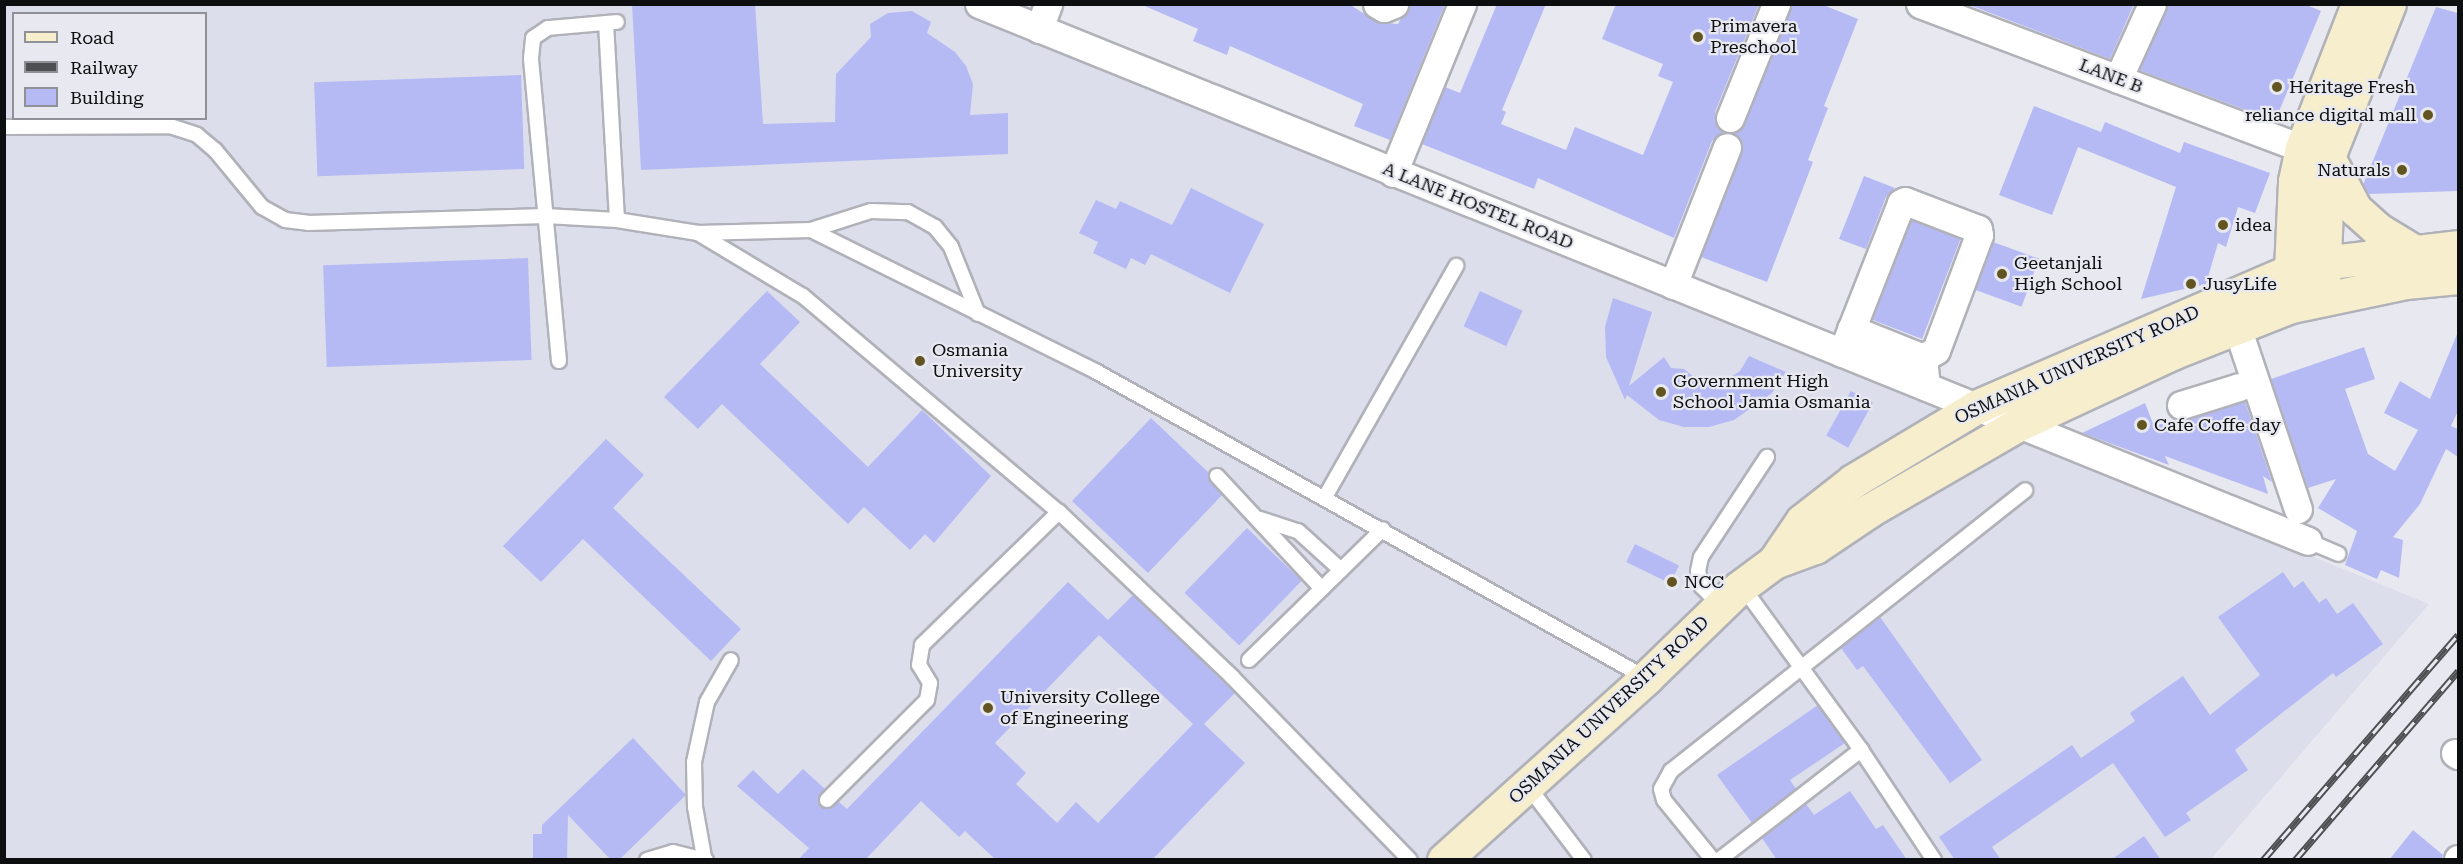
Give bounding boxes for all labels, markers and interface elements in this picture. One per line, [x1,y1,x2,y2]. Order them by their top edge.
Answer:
legend [12,12,207,120]
place label: Primavera Preschool [1710,16,1797,58]
text: Road [70,27,114,48]
marker: Primavera Preschool [1691,30,1705,44]
street label: LANE B [2076,54,2146,98]
text: Railway [70,57,138,78]
place label: Heritage Fresh [2289,76,2415,98]
marker: Heritage Fresh [2270,80,2284,94]
text: Building [70,87,144,108]
place label: reliance digital mall [2245,104,2416,126]
marker: reliance digital mall [2421,108,2435,122]
street label: A LANE HOSTEL ROAD [1380,158,1576,254]
place label: Naturals [2317,159,2390,181]
marker: Naturals [2395,163,2409,177]
place label: idea [2235,214,2272,236]
marker: idea [2216,218,2230,232]
place label: Geetanjali High School [2014,253,2122,296]
marker: Geetanjali High School [1995,267,2009,281]
place label: JusyLife [2203,273,2277,295]
marker: JusyLife [2184,277,2198,291]
street label: OSMANIA UNIVERSITY ROAD [1951,301,2203,429]
place label: Osmania University [932,340,1023,382]
marker: Osmania University [913,354,927,368]
place label: Government High School Jamia Osmania [1673,371,1870,413]
marker: Government High School Jamia Osmania [1654,385,1668,399]
place label: Cafe Coffe day [2154,414,2281,436]
marker: Cafe Coffe day [2135,418,2149,432]
place label: NCC [1684,571,1724,593]
marker: NCC [1665,575,1679,589]
street label: OSMANIA UNIVERSITY ROAD [1505,612,1713,808]
place label: University College of Engineering [1000,687,1160,730]
marker: University College of Engineering [981,701,995,715]

